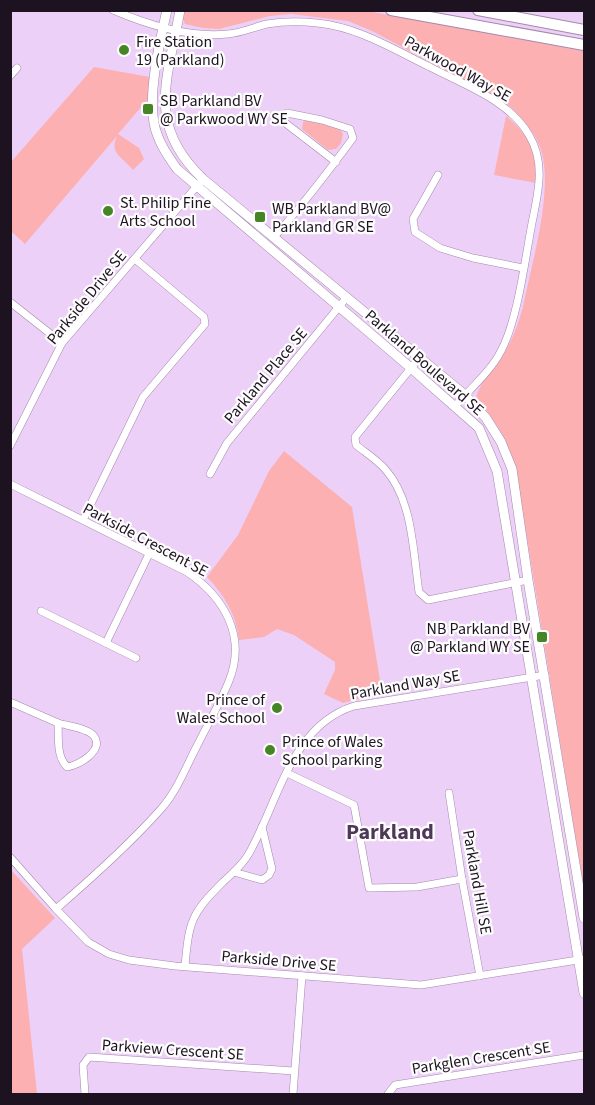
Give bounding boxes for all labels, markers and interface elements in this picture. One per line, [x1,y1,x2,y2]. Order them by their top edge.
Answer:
street label: Parkwood Way SE [400,30,515,107]
place label: Fire Station 19 (Parkland) [136,31,225,71]
marker: Fire Station 19 (Parkland) [117,43,131,57]
place label: SB Parkland BV @ Parkwood WY SE [160,90,288,130]
marker: SB Parkland BV @ Parkwood WY SE [141,102,155,116]
place label: St. Philip Fine Arts School [120,192,211,232]
place label: WB Parkland BV@ Parkland GR SE [272,198,391,238]
marker: St. Philip Fine Arts School [101,204,115,218]
marker: WB Parkland BV@ Parkland GR SE [253,210,267,224]
street label: Parkside Drive SE [42,246,132,349]
street label: Parkland Boulevard SE [360,305,489,421]
street label: Parkland Place SE [219,323,312,428]
street label: Parkside Crescent SE [79,498,212,582]
place label: NB Parkland BV @ Parkland WY SE [410,618,531,658]
marker: NB Parkland BV @ Parkland WY SE [535,630,549,644]
street label: Parkland Way SE [349,665,462,705]
place label: Prince of Wales School [177,689,266,729]
marker: Prince of Wales School [270,701,284,715]
place label: Prince of Wales School parking [282,731,383,771]
marker: Prince of Wales School parking [263,743,277,757]
district label: Parkland [346,816,434,848]
street label: Parkland Hill SE [457,828,497,936]
street label: Parkside Drive SE [220,945,337,977]
street label: Parkview Crescent SE [101,1034,245,1066]
street label: Parkglen Crescent SE [410,1036,552,1080]

